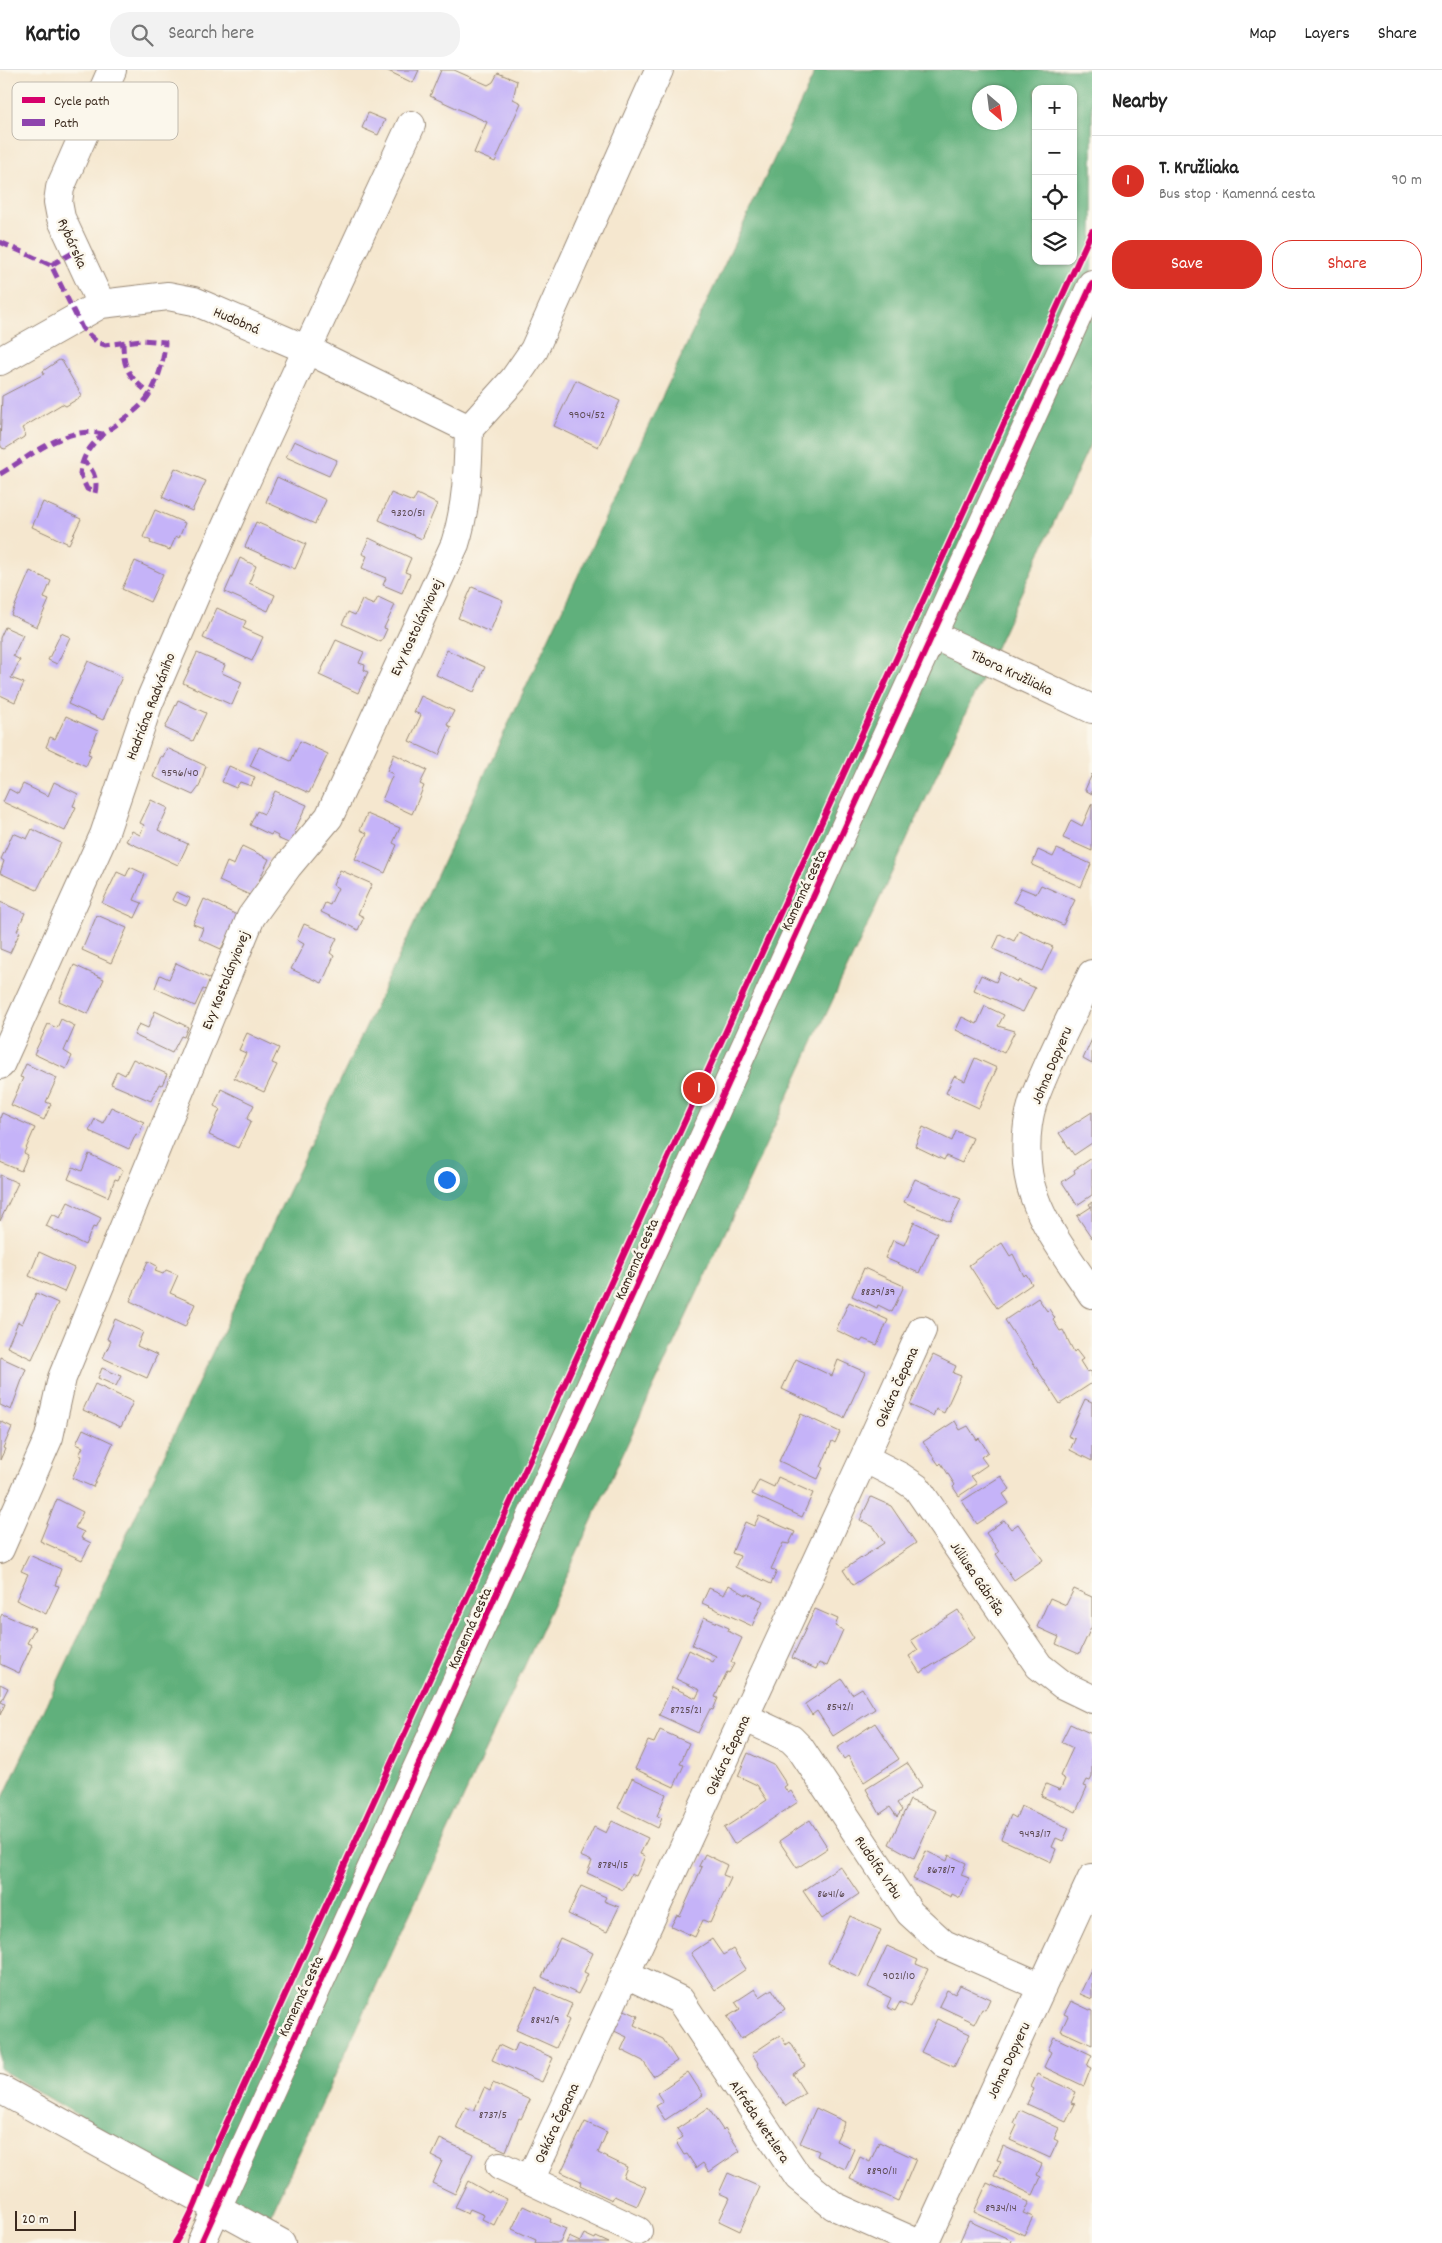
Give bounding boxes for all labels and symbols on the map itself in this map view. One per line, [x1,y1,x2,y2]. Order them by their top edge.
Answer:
legend [12,82,178,140]
north arrow [972,85,1017,130]
text: Cycle path [54,92,110,112]
text: Path [54,114,79,134]
street label: Rybárska [50,215,92,273]
street label: Hudobná [209,302,263,342]
house number: 9904/52 [569,407,605,424]
house number: 9320/51 [391,505,425,522]
street label: Evy Kostolányiovej [386,576,450,680]
street label: Tibora Kružliaka [966,645,1057,703]
street label: Hadriána Radvániho [121,650,183,764]
house number: 9596/40 [161,765,199,782]
street label: Kamenná cesta [776,846,834,935]
street label: Evy Kostolányiovej [197,928,257,1034]
street label: Johna Dopyeru [1027,1024,1079,1108]
pin: 1 [683,1069,715,1107]
your location [434,1167,460,1193]
street label: Kamenná cesta [610,1215,666,1304]
house number: 8839/39 [861,1284,895,1301]
street label: Oskára Čepana [870,1343,926,1432]
street label: Júliusa Gábriša [943,1538,1010,1621]
street label: Kamenná cesta [443,1584,499,1673]
house number: 8542/1 [827,1699,853,1716]
house number: 8725/21 [670,1702,702,1719]
street label: Oskára Čepana [701,1711,757,1800]
house number: 9493/17 [1019,1826,1051,1843]
street label: Rudolfa Vrbu [848,1832,907,1904]
house number: 8784/15 [598,1857,628,1874]
house number: 8678/7 [927,1862,955,1879]
house number: 8641/6 [817,1886,845,1903]
street label: Kamenná cesta [273,1952,331,2041]
house number: 9021/10 [883,1968,915,1985]
house number: 8842/9 [531,2012,559,2029]
street label: Johna Dopyeru [982,2019,1037,2103]
street label: Alfréda Wetzlera [722,2076,795,2169]
street label: Oskára Čepana [530,2079,586,2168]
house number: 8737/5 [479,2107,507,2124]
house number: 8890/11 [867,2163,897,2180]
house number: 8934/14 [985,2200,1017,2217]
scale bar [15,2208,76,2231]

